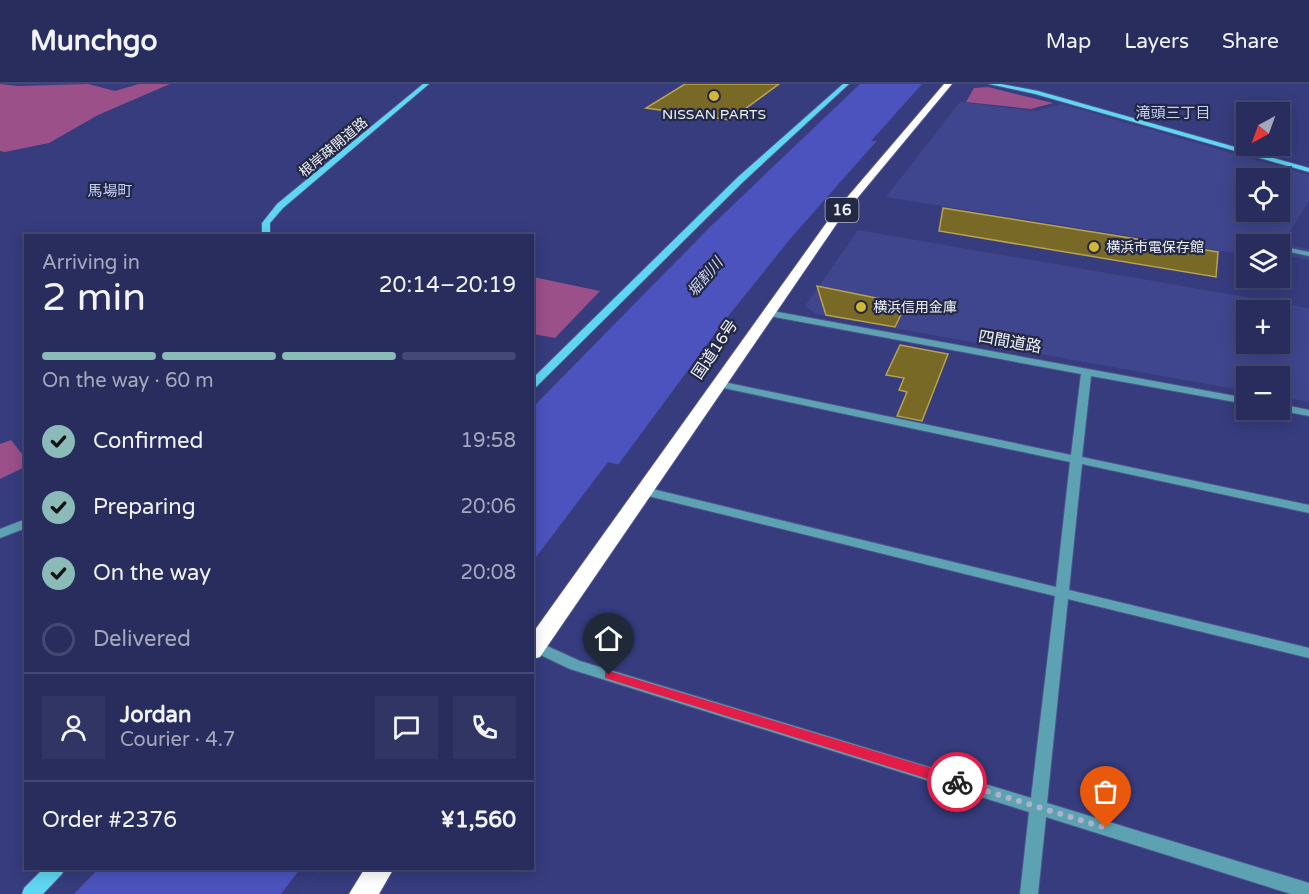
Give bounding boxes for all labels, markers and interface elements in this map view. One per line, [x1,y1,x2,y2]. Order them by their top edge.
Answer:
text: Munchgo [30,24,157,58]
text: Map [1046,29,1091,54]
text: Layers [1124,29,1189,54]
text: Share [1222,29,1279,54]
marker: NISSAN PARTS [707,89,721,103]
north arrow [1236,102,1290,156]
map controls [1236,102,1290,420]
district label: 滝頭三丁目 [1135,104,1211,122]
place label: NISSAN PARTS [662,106,766,123]
street label: 根岸疎開道路 [296,114,371,181]
button: locate [1236,168,1290,222]
district label: 馬場町 [87,182,133,200]
road number: 16 [826,198,858,222]
button: layers [1236,234,1290,288]
place label: 横浜市電保存館 [1106,239,1204,256]
marker: 横浜市電保存館 [1087,240,1101,254]
text: Arriving in [42,251,140,275]
water label: 堀割川 [684,252,728,300]
text: 20:14–20:19 [379,272,516,298]
text: 2 min [42,274,146,321]
place label: 横浜信用金庫 [873,299,957,316]
marker: 横浜信用金庫 [854,300,868,314]
button: + [1236,300,1290,354]
street label: 国道16号 [687,316,742,383]
street label: 四間道路 [977,327,1043,357]
button: − [1236,366,1290,420]
text: On the way · 60 m [42,369,214,393]
icon: check [42,425,75,458]
text: Confirmed [93,428,203,454]
text: 19:58 [461,429,516,453]
icon: check [42,491,75,524]
text: Preparing [93,494,196,520]
text: 20:06 [461,495,516,519]
icon: check [42,557,75,590]
text: On the way [93,560,211,586]
text: 20:08 [461,561,516,585]
pin [583,613,634,675]
icon: home [592,622,625,655]
text: Delivered [93,626,191,652]
button: person [42,696,105,759]
button: chat [375,696,438,759]
button: phone [453,696,516,759]
text: Jordan [120,702,191,728]
text: Courier · 4.7 [120,728,235,752]
courier [927,752,987,812]
icon: bike [941,766,974,799]
pin [1080,766,1131,828]
icon: bag [1089,775,1122,808]
text: Order #2376 [42,807,177,833]
text: ¥1,560 [441,807,516,833]

